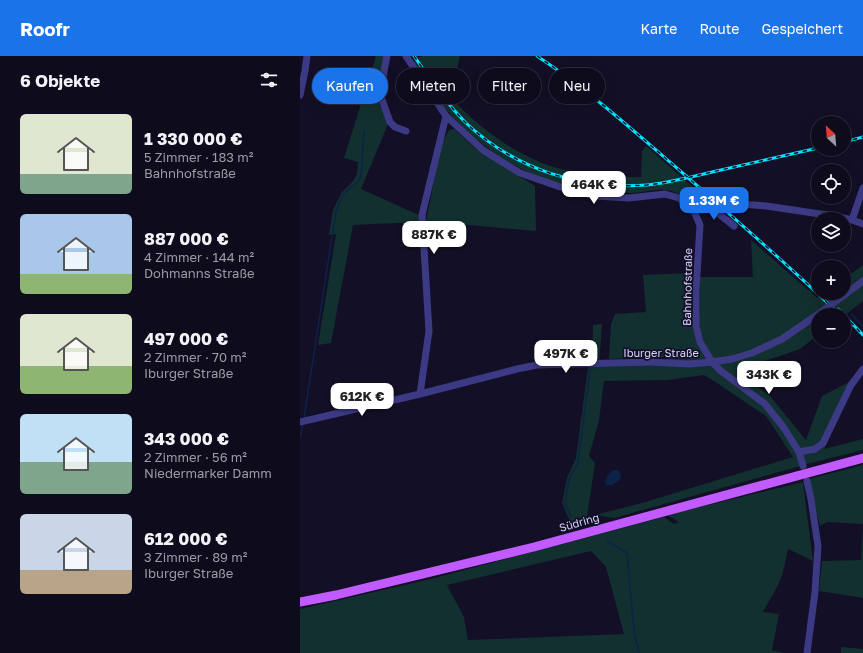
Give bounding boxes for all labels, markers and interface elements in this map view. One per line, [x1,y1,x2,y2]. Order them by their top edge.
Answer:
text: Roofr [20,17,70,40]
text: Karte [641,20,677,37]
text: Route [699,20,739,37]
text: Gespeichert [761,20,843,37]
chip: Kaufen [312,68,388,104]
chip: Mieten [396,68,470,104]
chip: Filter [478,68,541,104]
chip: Neu [549,68,605,104]
icon: filters [258,69,280,91]
text: 6 Objekte [20,70,100,91]
north arrow [811,116,851,156]
map controls [811,116,851,348]
text: 1 330 000 € [144,128,242,149]
icon: home [52,130,100,178]
text: 5 Zimmer · 183 m² [144,149,253,165]
button: locate [811,164,851,204]
text: Bahnhofstraße [144,165,236,181]
pin: 464K € [561,171,627,205]
text: 464K € [571,176,617,192]
pin: 1.33M € [677,187,751,221]
text: 1.33M € [689,192,739,208]
button: layers [811,212,851,252]
pin: 887K € [401,221,467,255]
text: 887K € [411,226,457,242]
text: 887 000 € [144,228,229,249]
icon: home [52,230,100,278]
street label: Bahnhofstraße [680,248,694,326]
text: 4 Zimmer · 144 m² [144,249,254,265]
button: + [811,260,851,300]
text: Dohmanns Straße [144,265,255,281]
button: − [811,308,851,348]
text: 497 000 € [144,328,228,349]
icon: home [52,330,100,378]
pin: 497K € [533,340,599,374]
text: 497K € [543,345,589,361]
street label: Iburger Straße [623,346,699,359]
text: 2 Zimmer · 70 m² [144,349,246,365]
pin: 343K € [736,361,802,395]
text: Iburger Straße [144,365,233,381]
text: 343K € [746,366,792,382]
pin: 612K € [329,383,395,417]
text: 612K € [340,388,384,404]
text: 343 000 € [144,428,229,449]
icon: home [52,430,100,478]
text: 2 Zimmer · 56 m² [144,449,247,465]
text: Niedermarker Damm [144,465,272,481]
street label: Südring [557,510,601,534]
text: 612 000 € [144,528,228,549]
icon: home [52,530,100,578]
text: 3 Zimmer · 89 m² [144,549,247,565]
text: Iburger Straße [144,565,233,581]

